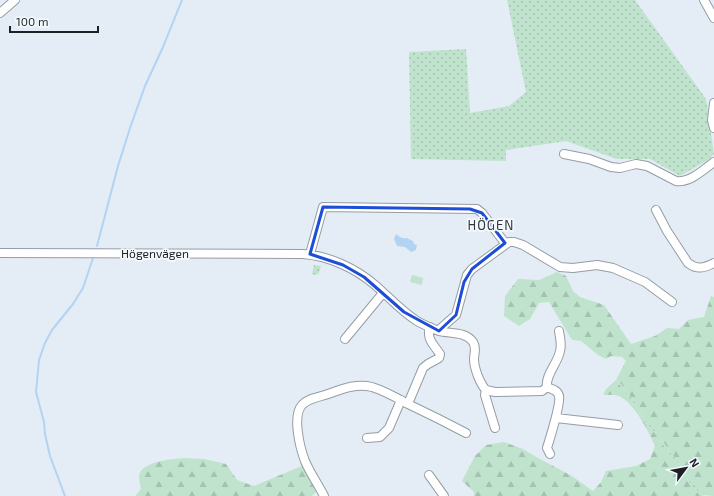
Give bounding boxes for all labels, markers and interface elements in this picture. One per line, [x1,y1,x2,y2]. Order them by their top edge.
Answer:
scale bar [10,8,98,34]
text: 100 m [16,14,48,28]
district label: HÖGEN [468,217,514,233]
street label: Högenvägen [121,246,189,260]
north arrow [666,448,706,488]
text: N [687,456,703,469]

